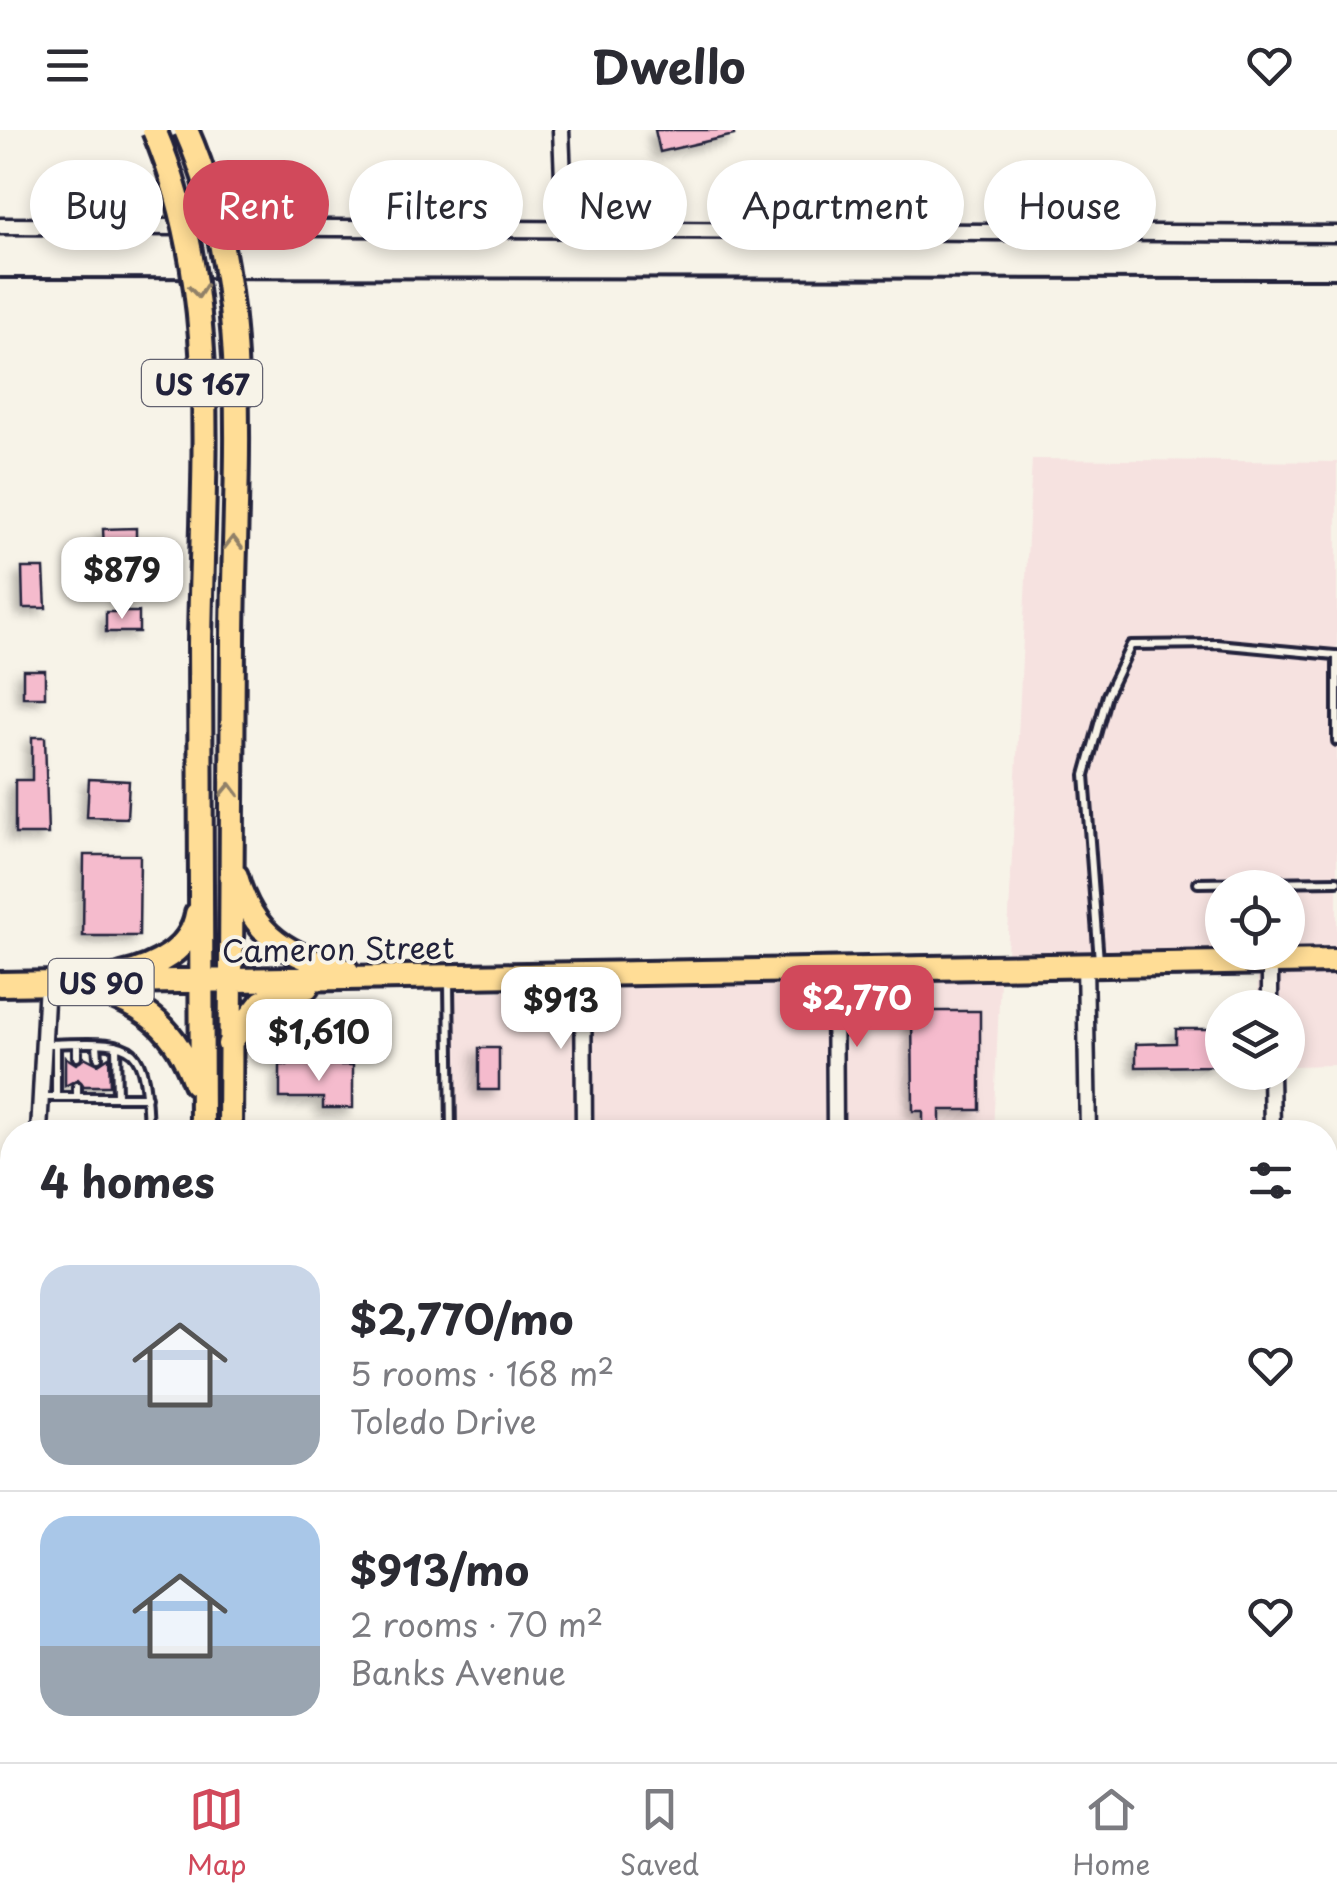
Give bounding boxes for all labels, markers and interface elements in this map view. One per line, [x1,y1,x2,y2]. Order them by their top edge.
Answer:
text: Dwello [592,31,745,99]
icon: menu [40,38,95,93]
icon: heart [1242,38,1297,93]
chip: Buy [30,160,163,250]
chip: Rent [183,160,329,250]
chip: Filters [349,160,523,250]
chip: New [543,160,687,250]
chip: Apartment [707,160,964,250]
chip: House [984,160,1156,250]
one-way arrow [187,283,208,299]
road number: US 167 [142,360,262,406]
one-way arrow [222,534,244,550]
pin: $879 [63,537,181,622]
text: $879 [83,545,161,593]
one-way arrow [220,782,241,798]
map controls [1205,870,1305,1090]
button: locate [1205,870,1305,970]
street label: Cameron Street [221,923,455,973]
road number: US 90 [48,959,154,1005]
pin: $2,770 [776,965,938,1050]
pin: $913 [502,967,620,1052]
text: $2,770 [802,973,912,1021]
text: $913 [523,975,599,1023]
button: layers [1205,990,1305,1090]
pin: $1,610 [238,999,400,1084]
text: $1,610 [268,1007,370,1055]
text: 4 homes [40,1149,215,1212]
icon: filters [1243,1153,1298,1208]
text: $2,770/mo [350,1286,573,1349]
icon: home [120,1305,240,1425]
icon: heart [1243,1338,1298,1393]
text: 5 rooms · 168 m² [350,1349,614,1397]
text: Toledo Drive [350,1397,537,1445]
text: $913/mo [350,1537,529,1600]
icon: home [120,1556,240,1676]
icon: heart [1243,1589,1298,1644]
text: 2 rooms · 70 m² [350,1600,603,1648]
text: Banks Avenue [350,1648,566,1696]
tab: Map [187,1782,246,1885]
tab: Saved [620,1782,699,1885]
tab: Home [1072,1782,1150,1885]

